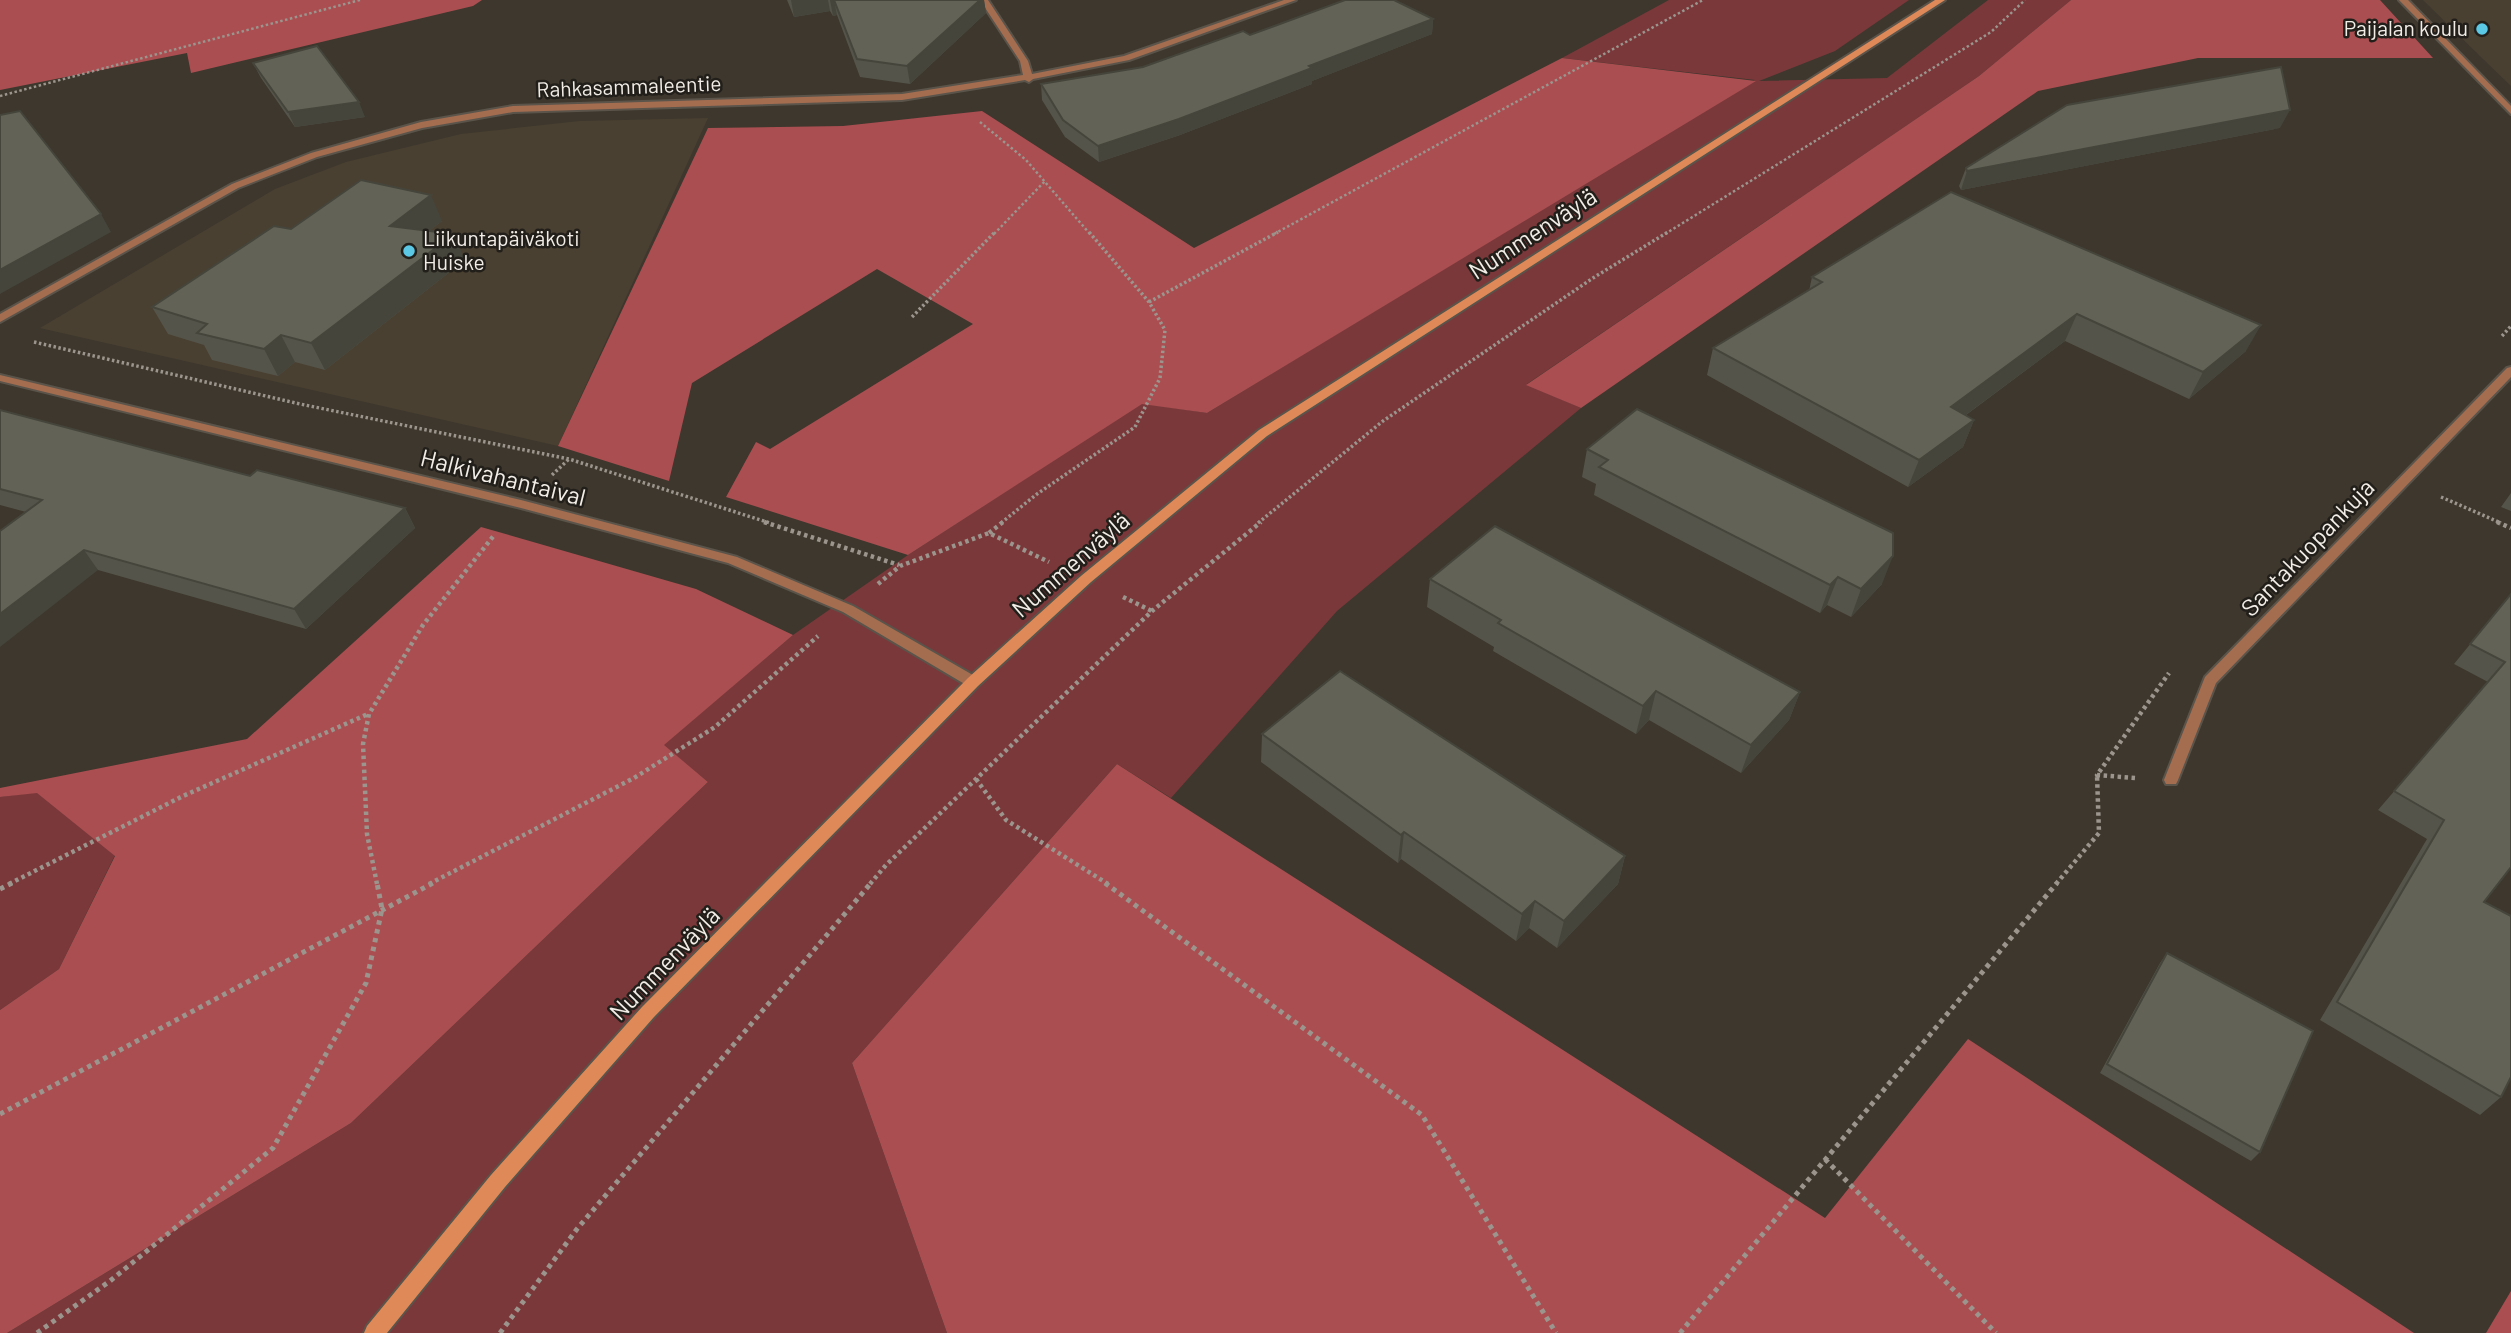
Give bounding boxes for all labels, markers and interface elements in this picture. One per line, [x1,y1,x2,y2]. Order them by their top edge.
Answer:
place label: Paijalan koulu [2344,15,2468,40]
marker: Paijalan koulu [2474,21,2490,37]
street label: Rahkasammaleentie [536,70,722,101]
street label: Nummenväylä [1463,181,1601,285]
place label: Liikuntapäiväkoti Huiske [423,225,580,274]
marker: Liikuntapäiväkoti Huiske [401,243,417,259]
street label: Halkivahantaival [418,442,589,511]
street label: Santakuopankuja [2234,472,2380,622]
street label: Nummenväylä [1005,505,1135,623]
street label: Nummenväylä [603,900,725,1026]

